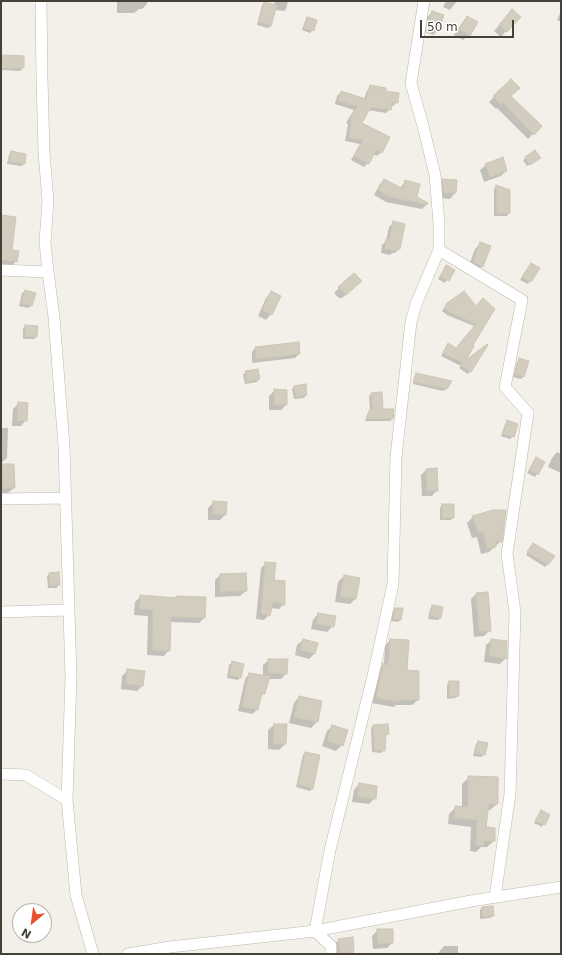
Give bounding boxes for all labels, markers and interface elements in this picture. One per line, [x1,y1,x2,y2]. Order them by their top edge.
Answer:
scale bar [422,12,516,38]
text: 50 m [427,20,458,34]
north arrow [12,903,52,943]
text: N [19,925,34,941]

